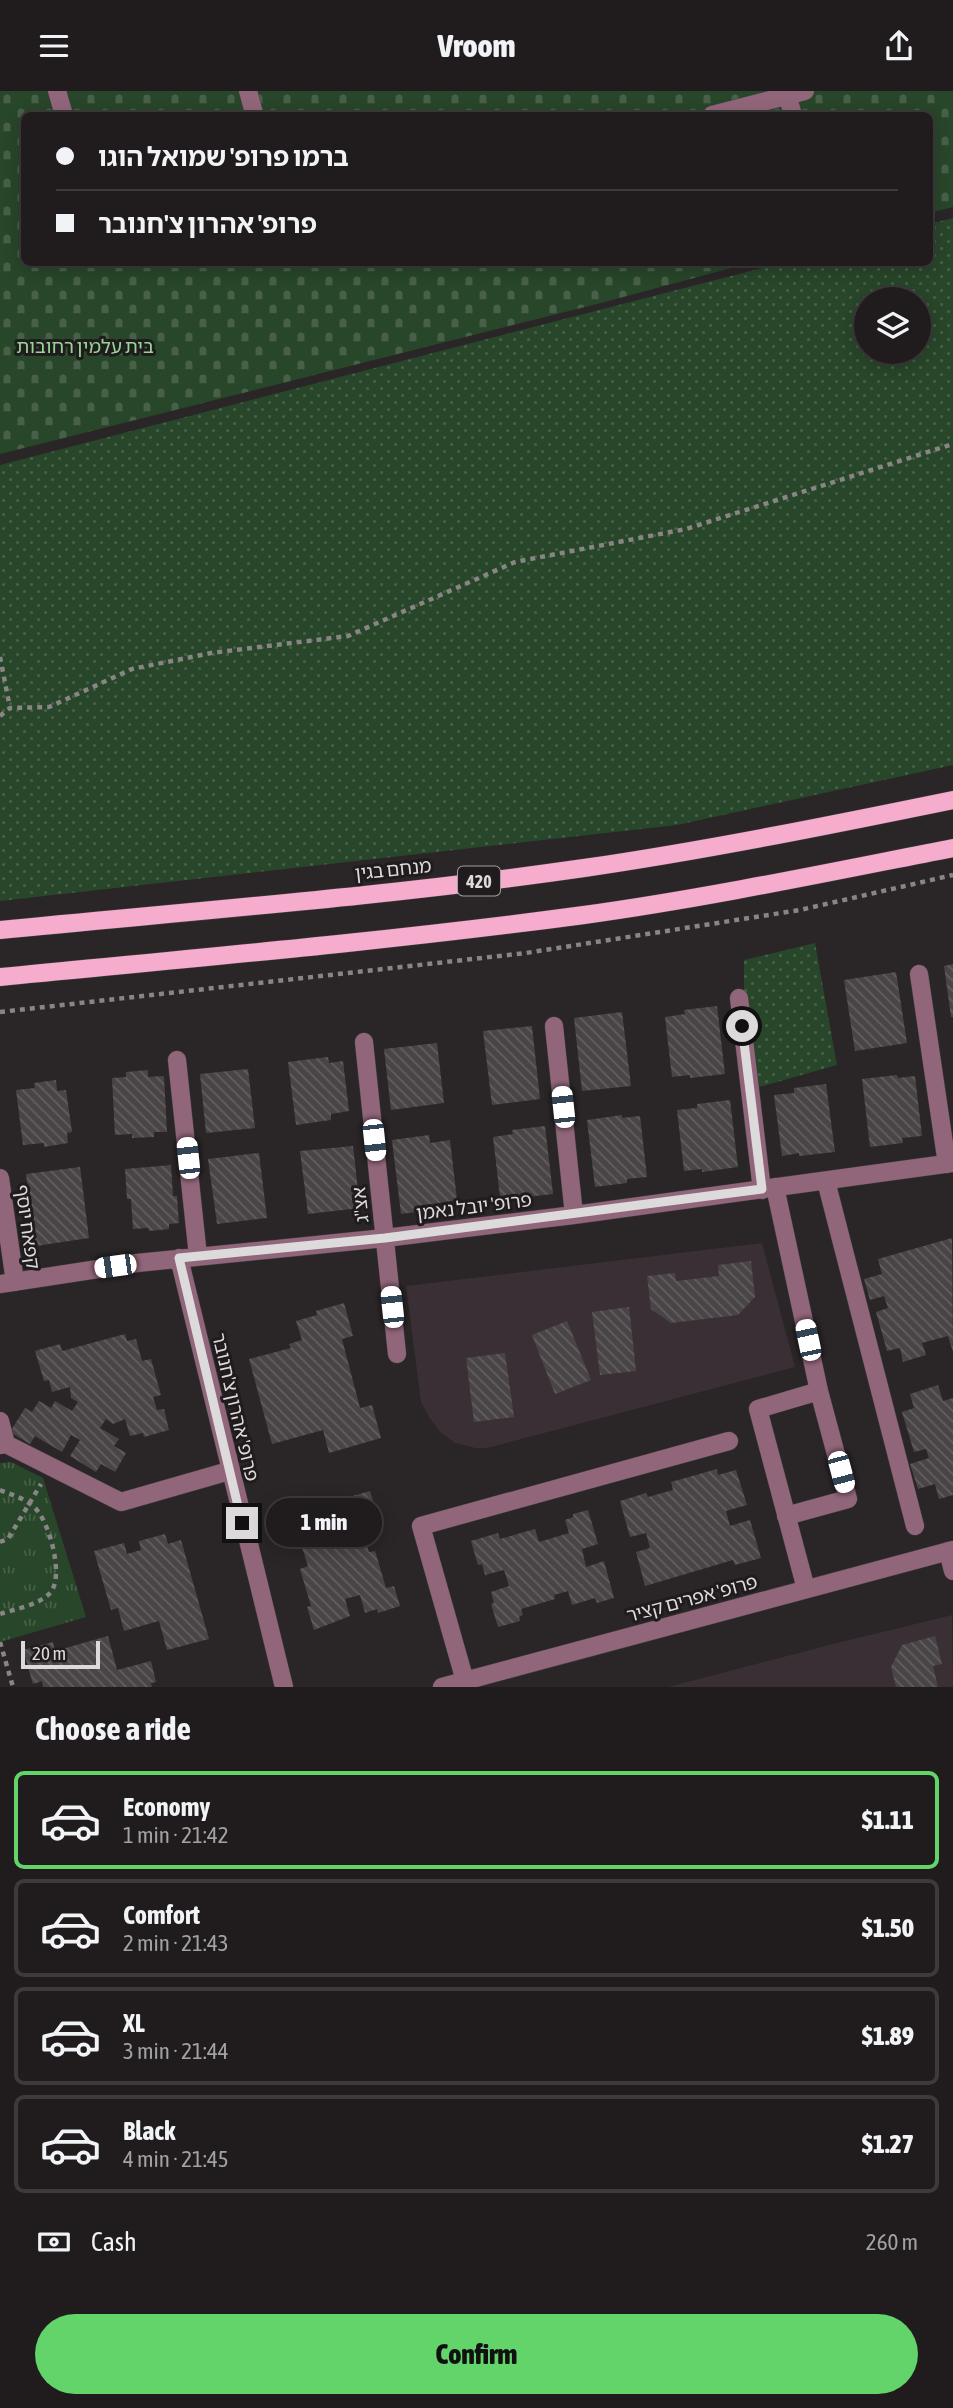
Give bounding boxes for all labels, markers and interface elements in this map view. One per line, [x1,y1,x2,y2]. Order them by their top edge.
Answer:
icon: menu [35,27,73,65]
text: Vroom [437,27,516,64]
icon: share [880,27,918,65]
text: ברמו פרופ' שמואל הוגו [98,142,349,172]
text: פרופ' אהרון צ'חנובר [98,209,317,239]
map controls [854,287,931,364]
button: layers [854,287,931,364]
park label: בית עלמין רחובות [16,335,154,357]
street label: מנחם בגין [353,854,433,884]
road number: 420 [458,867,500,895]
route start [726,1010,758,1042]
car [551,1085,576,1129]
car [362,1118,387,1162]
car [176,1136,201,1180]
street label: קפאח יוסף [11,1183,45,1271]
street label: אצ"ג [347,1186,373,1224]
street label: פרופ' יובל נאמן [415,1188,533,1224]
car [93,1253,138,1279]
car [380,1285,405,1329]
car [794,1317,823,1363]
street label: פרופ' אהרון צ'חנובר [208,1331,264,1483]
car [826,1449,857,1495]
callout: 1 min [266,1499,382,1547]
route end [226,1507,258,1539]
text: 1 min [301,1509,347,1535]
street label: פרופ' אפרים קציר [624,1570,760,1626]
scale bar [21,1638,100,1670]
text: 20 m [32,1642,66,1664]
text: Choose a ride [35,1710,191,1747]
icon: car [39,1789,102,1852]
text: Economy [123,1792,210,1822]
text: $1.11 [862,1805,914,1835]
text: 1 min · 21:42 [123,1822,229,1848]
icon: car [39,1897,102,1960]
text: Comfort [123,1900,200,1930]
text: $1.50 [862,1913,914,1943]
text: 2 min · 21:43 [123,1930,229,1956]
icon: car [39,2005,102,2068]
text: XL [123,2008,145,2038]
text: $1.89 [862,2021,914,2051]
text: 3 min · 21:44 [123,2038,229,2064]
icon: car [39,2113,102,2176]
text: Black [123,2116,175,2146]
text: $1.27 [862,2129,914,2159]
text: 4 min · 21:45 [123,2146,229,2172]
icon: cash [35,2223,73,2261]
text: Cash [91,2227,137,2257]
text: 260 m [866,2229,918,2255]
button: Confirm [35,2314,918,2394]

